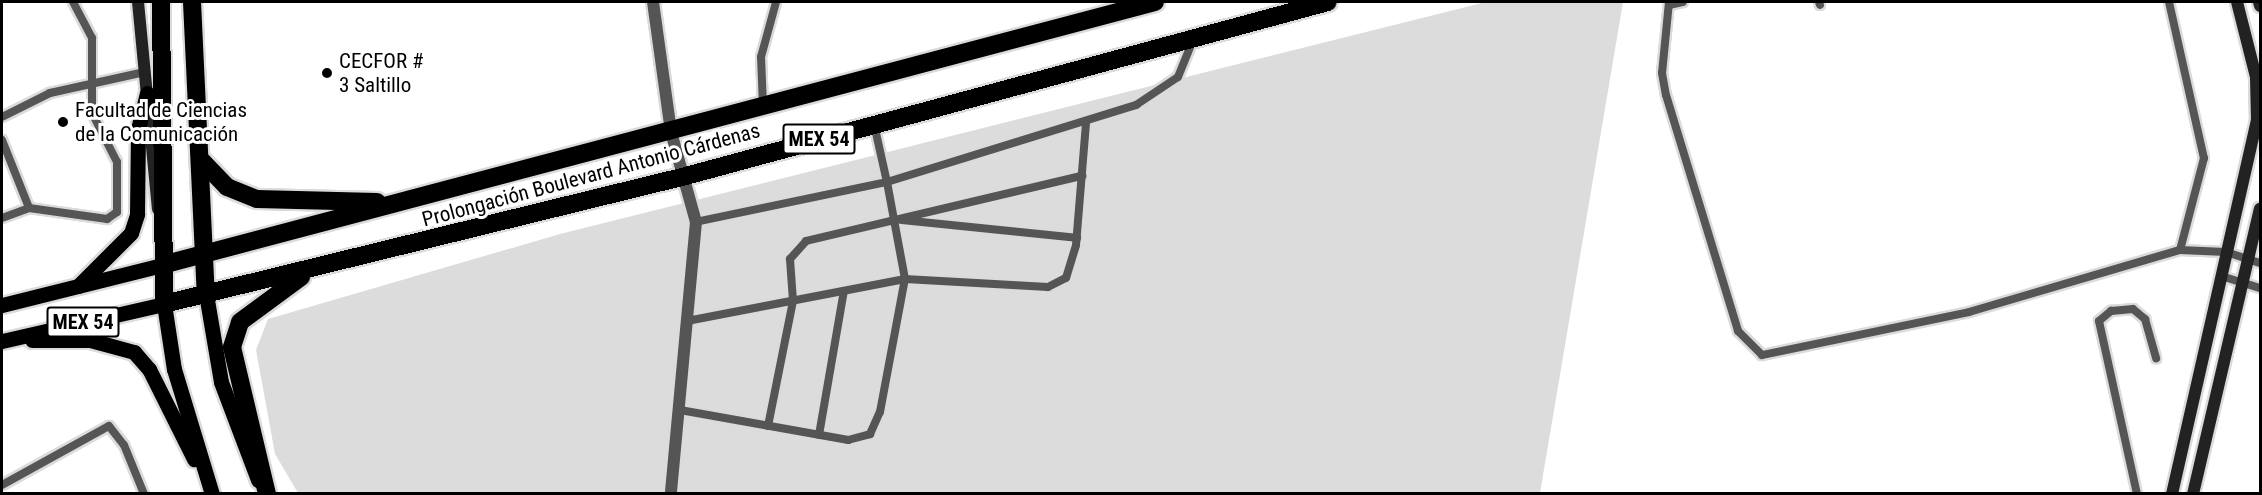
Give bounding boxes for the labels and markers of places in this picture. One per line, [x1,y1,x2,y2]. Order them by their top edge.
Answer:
place label: CECFOR # 3 Saltillo [339,48,423,98]
marker: CECFOR # 3 Saltillo [320,66,334,80]
place label: Facultad de Ciencias de la Comunicación [75,97,247,147]
marker: Facultad de Ciencias de la Comunicación [56,115,70,129]

